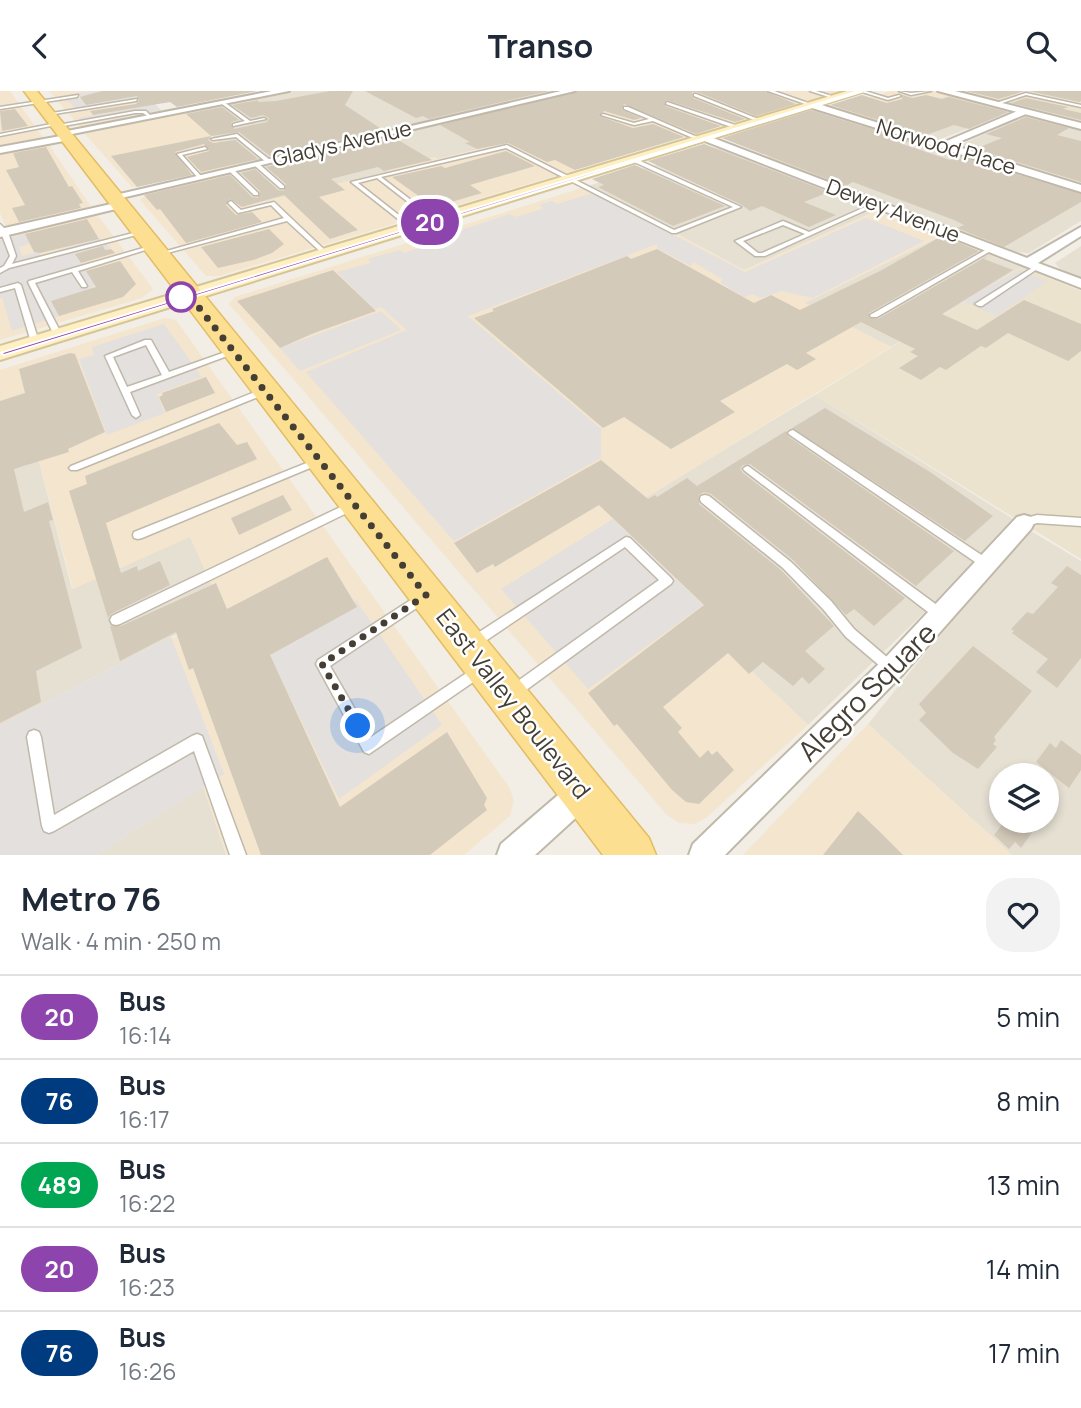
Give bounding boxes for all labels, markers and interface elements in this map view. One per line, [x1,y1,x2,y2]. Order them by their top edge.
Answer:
text: Transo [488,24,593,68]
icon: back [21,27,59,65]
icon: search [1022,27,1060,65]
street label: Norwood Place [873,112,1019,181]
street label: Gladys Avenue [269,113,414,173]
street label: Dewey Avenue [823,172,964,248]
line badge: 20 [398,199,462,245]
text: 20 [415,205,445,238]
unlabelled marker [166,282,196,312]
street label: East Valley Boulevard [429,601,599,805]
street label: Alegro Square [789,614,944,769]
your location [340,708,375,743]
map controls [989,763,1059,833]
button: layers [989,763,1059,833]
text: Metro 76 [21,876,161,921]
button: heart [986,878,1060,952]
text: Walk · 4 min · 250 m [21,925,221,957]
text: Bus [119,983,166,1019]
text: 5 min [996,999,1060,1035]
text: 20 [44,1000,75,1033]
text: 16:14 [119,1019,172,1051]
text: Bus [119,1067,166,1103]
text: 8 min [996,1083,1060,1119]
text: 76 [46,1084,73,1117]
text: 16:17 [119,1103,170,1135]
text: Bus [119,1151,166,1187]
text: 13 min [987,1167,1060,1203]
text: 489 [37,1168,82,1201]
text: 16:22 [119,1187,175,1219]
text: Bus [119,1235,166,1271]
text: 14 min [986,1251,1060,1287]
text: 20 [44,1252,75,1285]
text: 16:23 [119,1271,175,1303]
text: Bus [119,1319,166,1355]
text: 17 min [988,1335,1060,1371]
text: 76 [46,1336,73,1369]
text: 16:26 [119,1355,177,1387]

